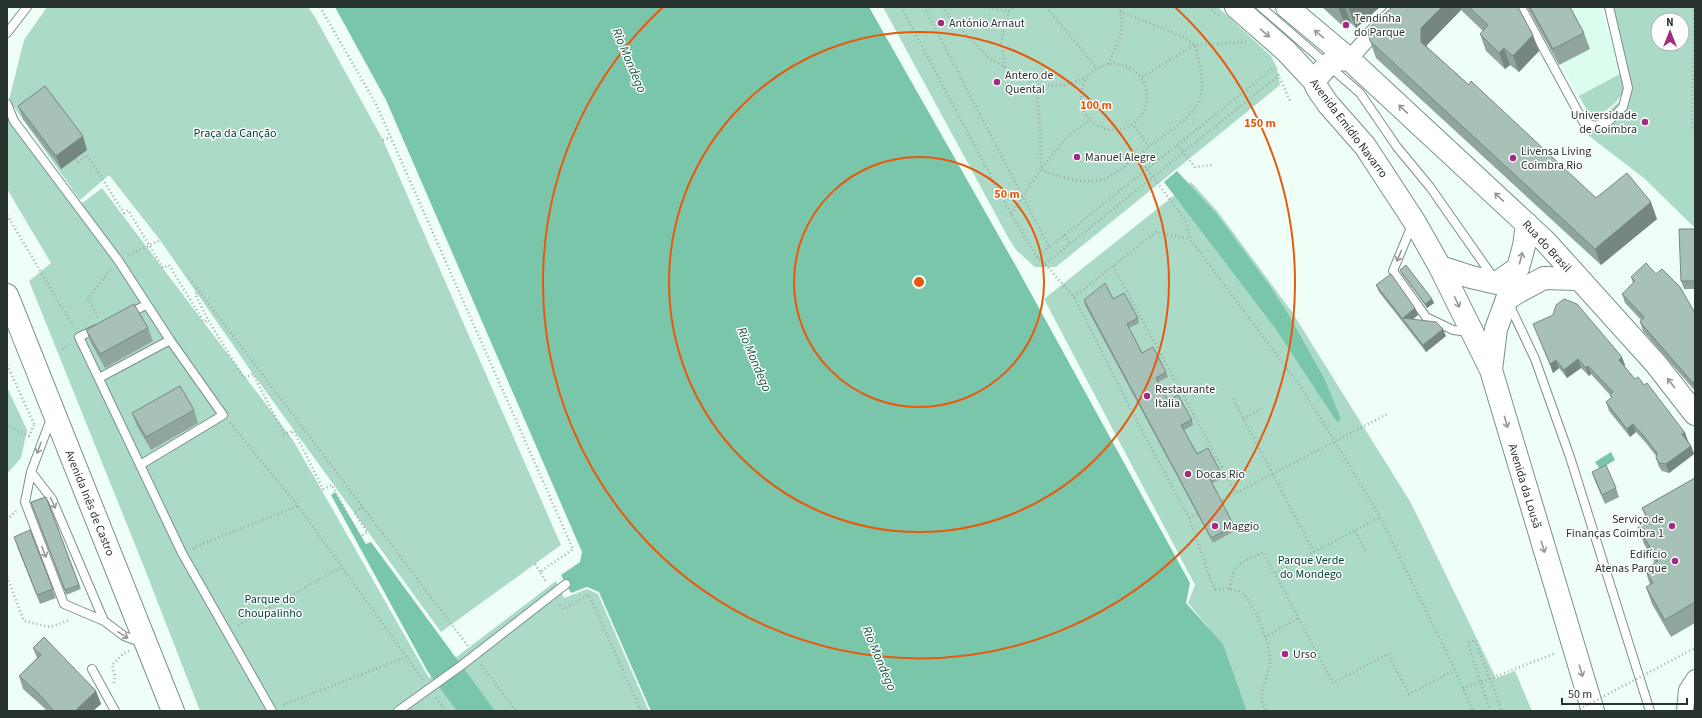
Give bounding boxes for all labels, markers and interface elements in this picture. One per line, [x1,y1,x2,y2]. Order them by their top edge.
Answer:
place label: Tendinha do Parque [1354,10,1405,41]
north arrow [1650,12,1690,52]
place label: António Arnaut [949,15,1025,32]
text: N [1666,15,1674,30]
marker: António Arnaut [936,18,946,28]
marker: Tendinha do Parque [1341,20,1351,30]
water label: Rio Mondego [607,25,651,96]
one-way arrow [1260,28,1271,37]
one-way arrow [1313,30,1324,39]
place label: Antero de Quental [1005,67,1054,98]
street label: Avenida Emídio Navarro [1306,75,1392,181]
marker: Antero de Quental [992,77,1002,87]
text: 100 m [1080,97,1112,114]
one-way arrow [1398,104,1408,114]
place label: Universidade de Coimbra [1571,107,1637,138]
text: 150 m [1244,115,1276,132]
marker: Universidade de Coimbra [1640,117,1650,127]
park label: Praça da Canção [194,125,277,142]
place label: Livensa Living Coimbra Rio [1521,143,1591,174]
place label: Manuel Alegre [1085,149,1156,166]
marker: Manuel Alegre [1072,152,1082,162]
marker: Livensa Living Coimbra Rio [1508,153,1518,163]
text: 50 m [994,186,1020,203]
one-way arrow [1493,193,1504,202]
street label: Rua do Brasil [1518,217,1575,276]
one-way arrow [1395,250,1402,262]
one-way arrow [1518,251,1525,264]
centre of rings [912,275,926,289]
one-way arrow [1454,296,1462,308]
water label: Rio Mondego [732,324,776,395]
one-way arrow [1666,378,1675,389]
place label: Restaurante Italia [1155,381,1215,412]
marker: Restaurante Italia [1142,391,1152,401]
one-way arrow [1503,415,1510,428]
one-way arrow [35,442,43,454]
street label: Avenida da Lousã [1504,442,1545,530]
street label: Avenida Inês de Castro [60,448,119,559]
place label: Docas Rio [1196,466,1245,483]
marker: Docas Rio [1183,469,1193,479]
one-way arrow [50,497,57,509]
place label: Serviço de Finanças Coimbra 1 [1566,511,1664,542]
place label: Maggio [1223,518,1259,535]
marker: Maggio [1210,521,1220,531]
marker: Serviço de Finanças Coimbra 1 [1667,521,1677,531]
one-way arrow [1540,540,1547,553]
one-way arrow [41,545,48,557]
place label: Edifício Atenas Parque [1595,546,1667,577]
park label: Parque Verde do Mondego [1278,552,1344,583]
marker: Edifício Atenas Parque [1670,556,1680,566]
park label: Parque do Choupalinho [238,591,302,622]
water label: Rio Mondego [857,623,901,694]
one-way arrow [117,631,129,639]
place label: Urso [1293,646,1316,663]
marker: Urso [1280,649,1290,659]
one-way arrow [1578,664,1585,677]
scale bar [1562,680,1687,706]
text: 50 m [1568,686,1592,703]

